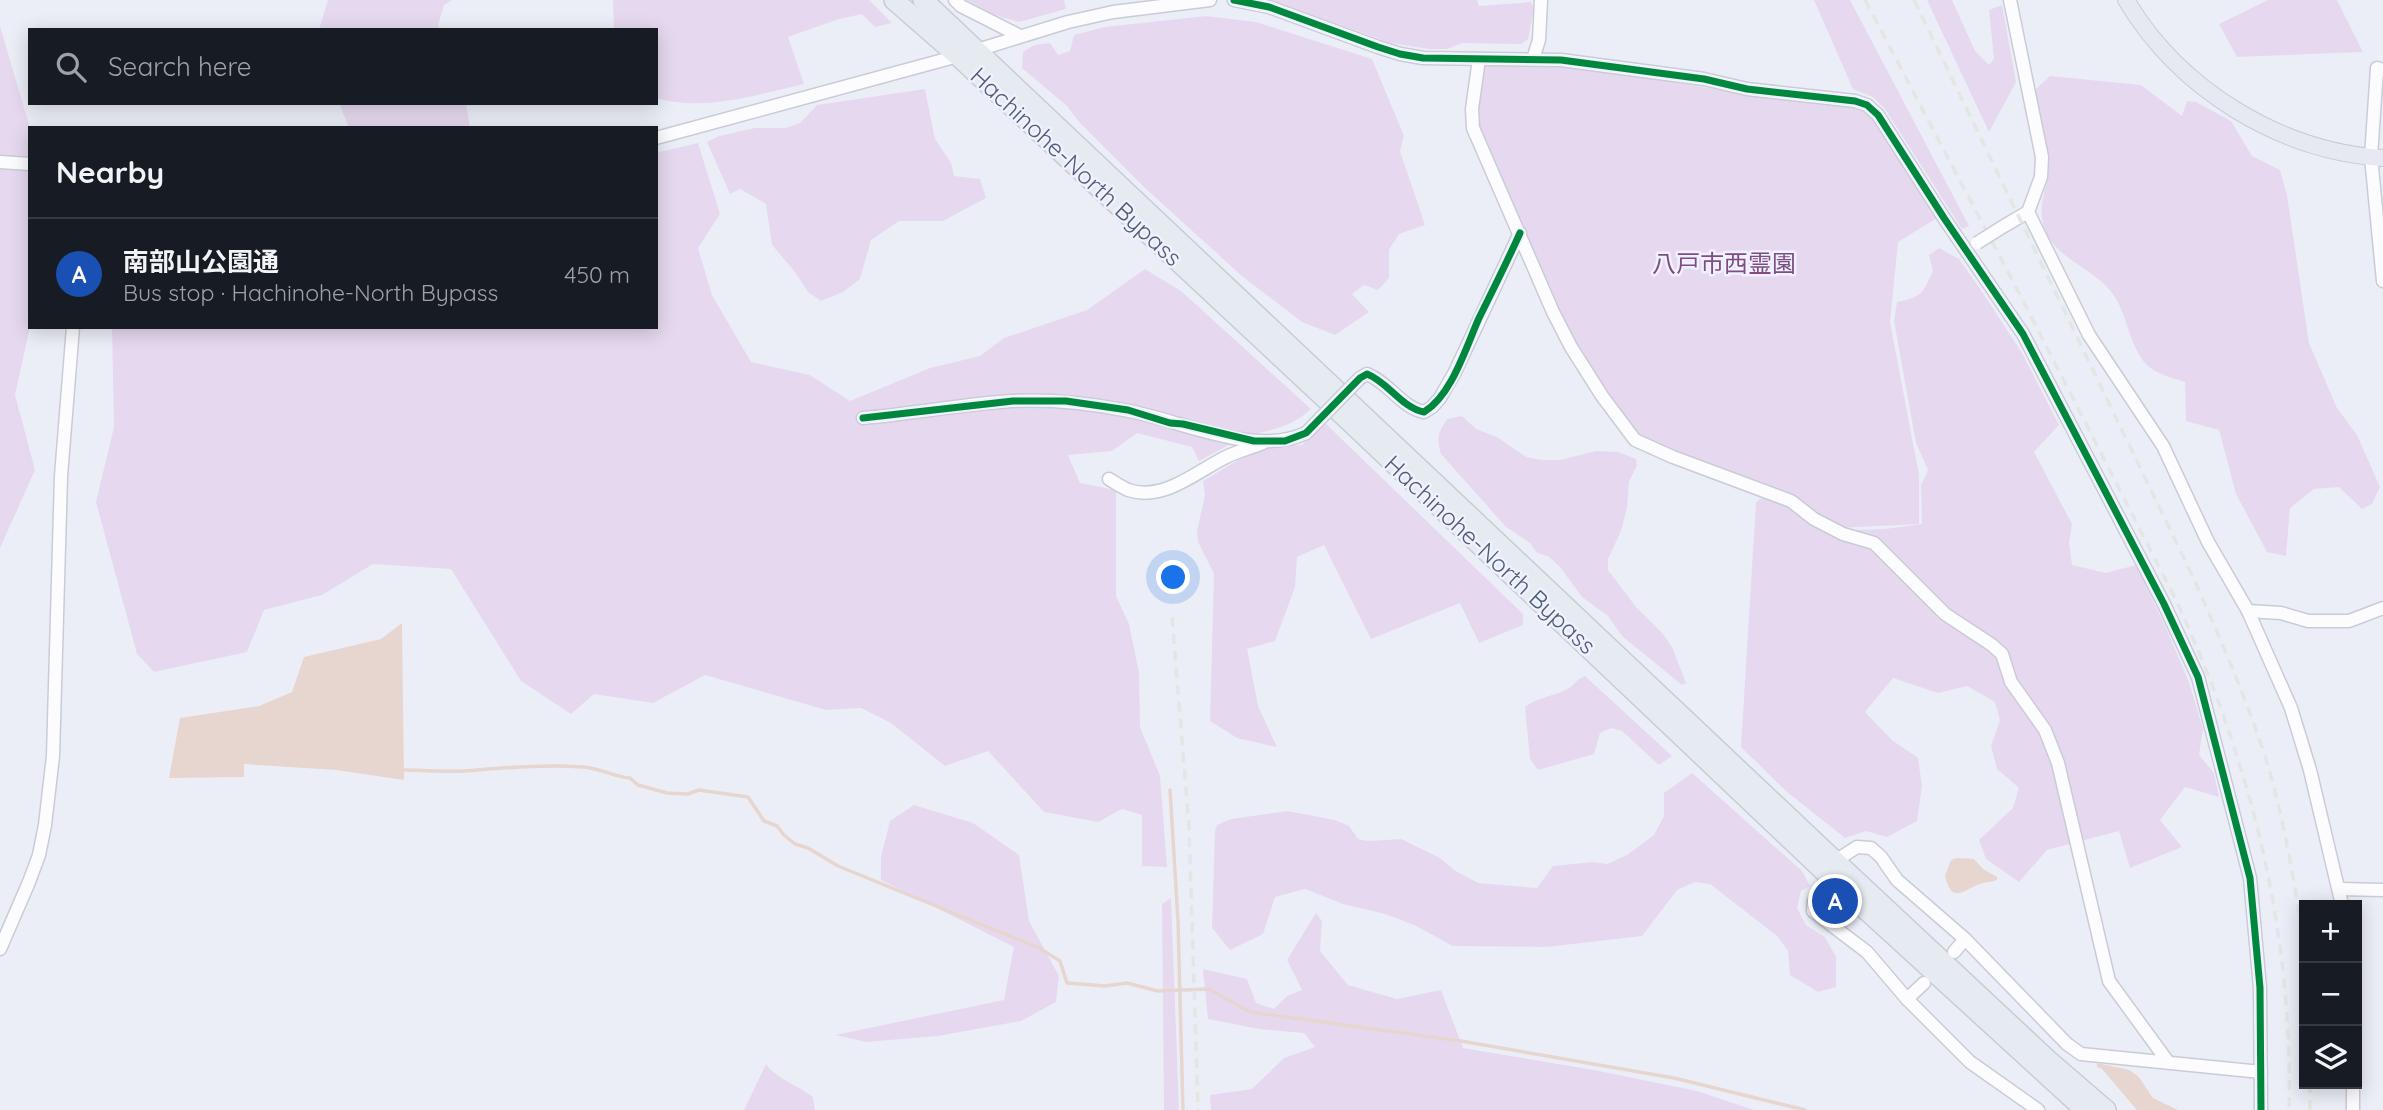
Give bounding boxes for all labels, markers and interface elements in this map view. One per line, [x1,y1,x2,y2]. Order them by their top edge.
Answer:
search box [28,28,658,105]
icon: search [52,48,90,86]
text: Search here [108,50,252,83]
street label: Hachinohe-North Bypass [965,60,1189,272]
text: Nearby [56,153,164,191]
text: 南部山公園通 [123,245,279,278]
park label: 八戸市西霊園 [1652,248,1796,278]
text: A [72,260,86,289]
text: 450 m [564,260,630,289]
text: Bus stop · Hachinohe-North Bypass [123,278,498,307]
street label: Hachinohe-North Bypass [1379,448,1603,660]
your location [1156,560,1190,594]
pin: A [1812,875,1858,927]
map controls [2299,900,2362,1089]
button: + [2299,900,2362,963]
button: − [2299,963,2362,1026]
button: layers [2299,1026,2362,1089]

